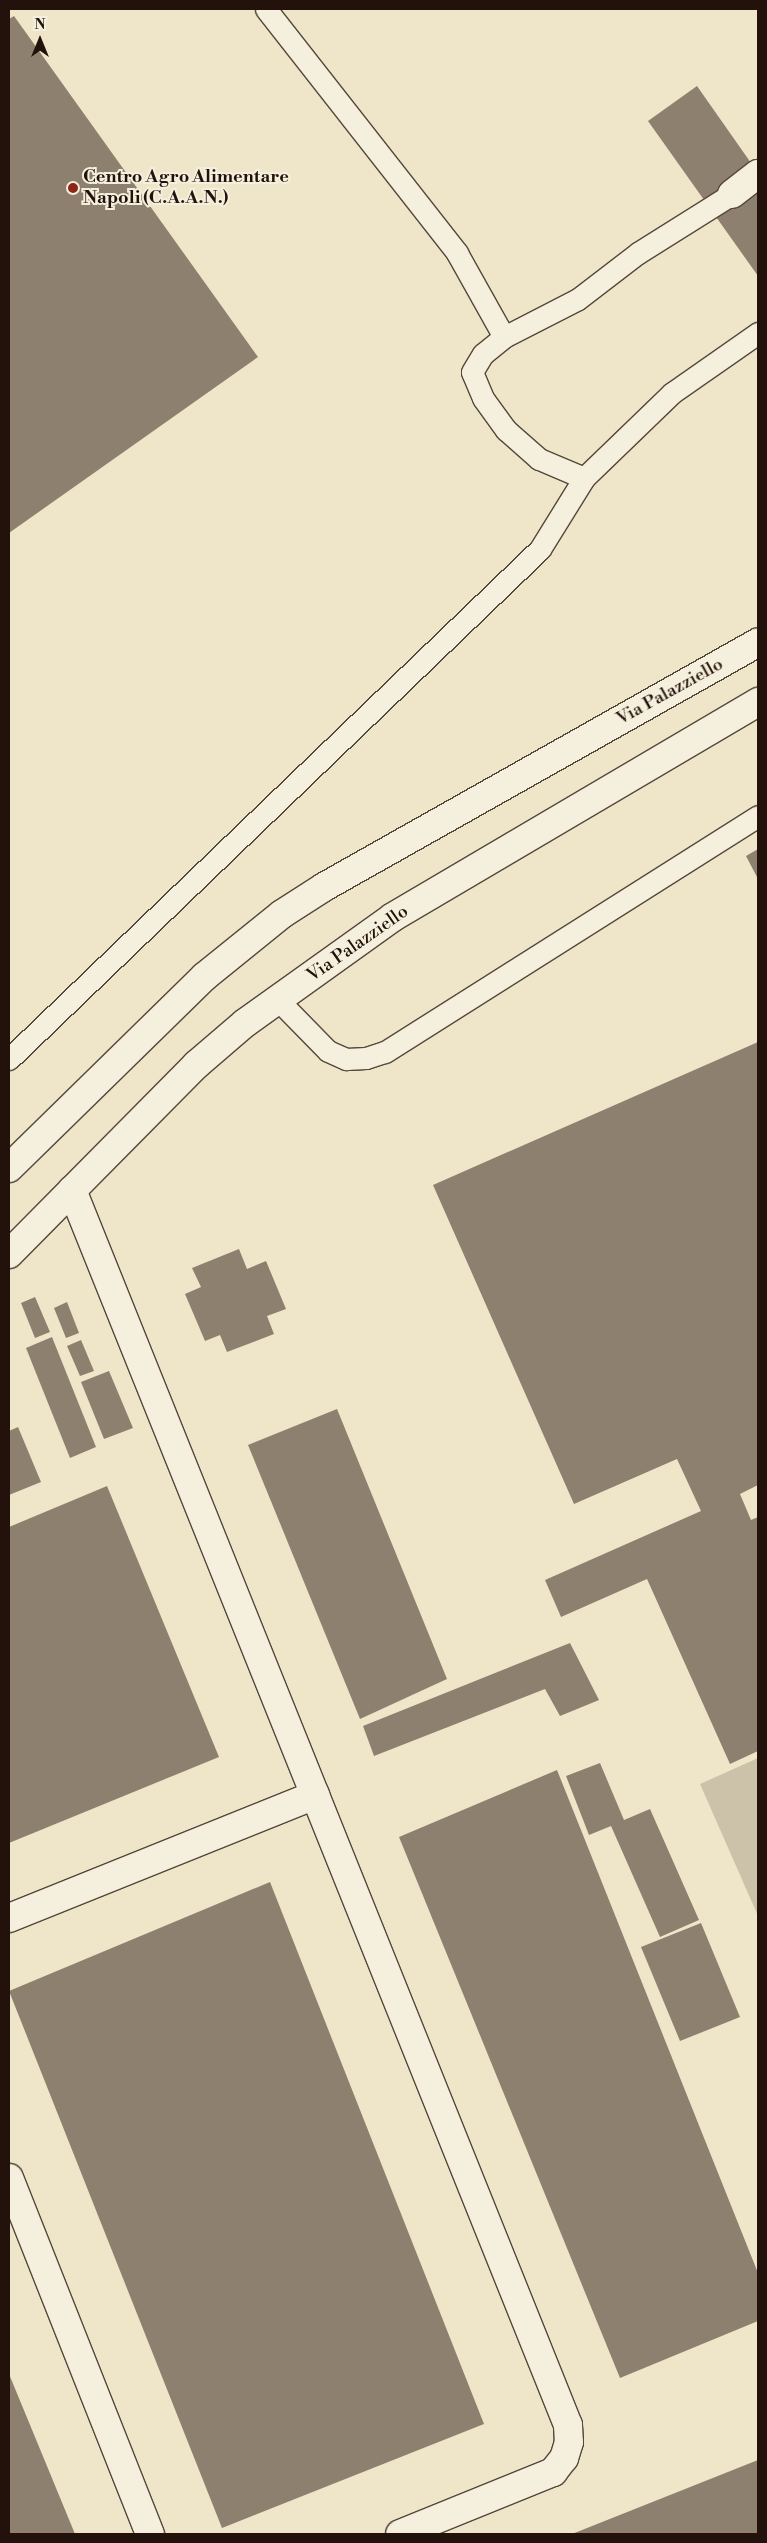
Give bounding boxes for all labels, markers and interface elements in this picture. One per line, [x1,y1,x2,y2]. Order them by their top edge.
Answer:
north arrow [15,15,65,65]
text: N [34,16,46,34]
place label: Centro Agro Alimentare Napoli (C.A.A.N.) [83,167,289,210]
marker: Centro Agro Alimentare Napoli (C.A.A.N.) [67,182,79,194]
street label: Via Palazziello [613,654,727,730]
street label: Via Palazziello [303,901,413,987]

